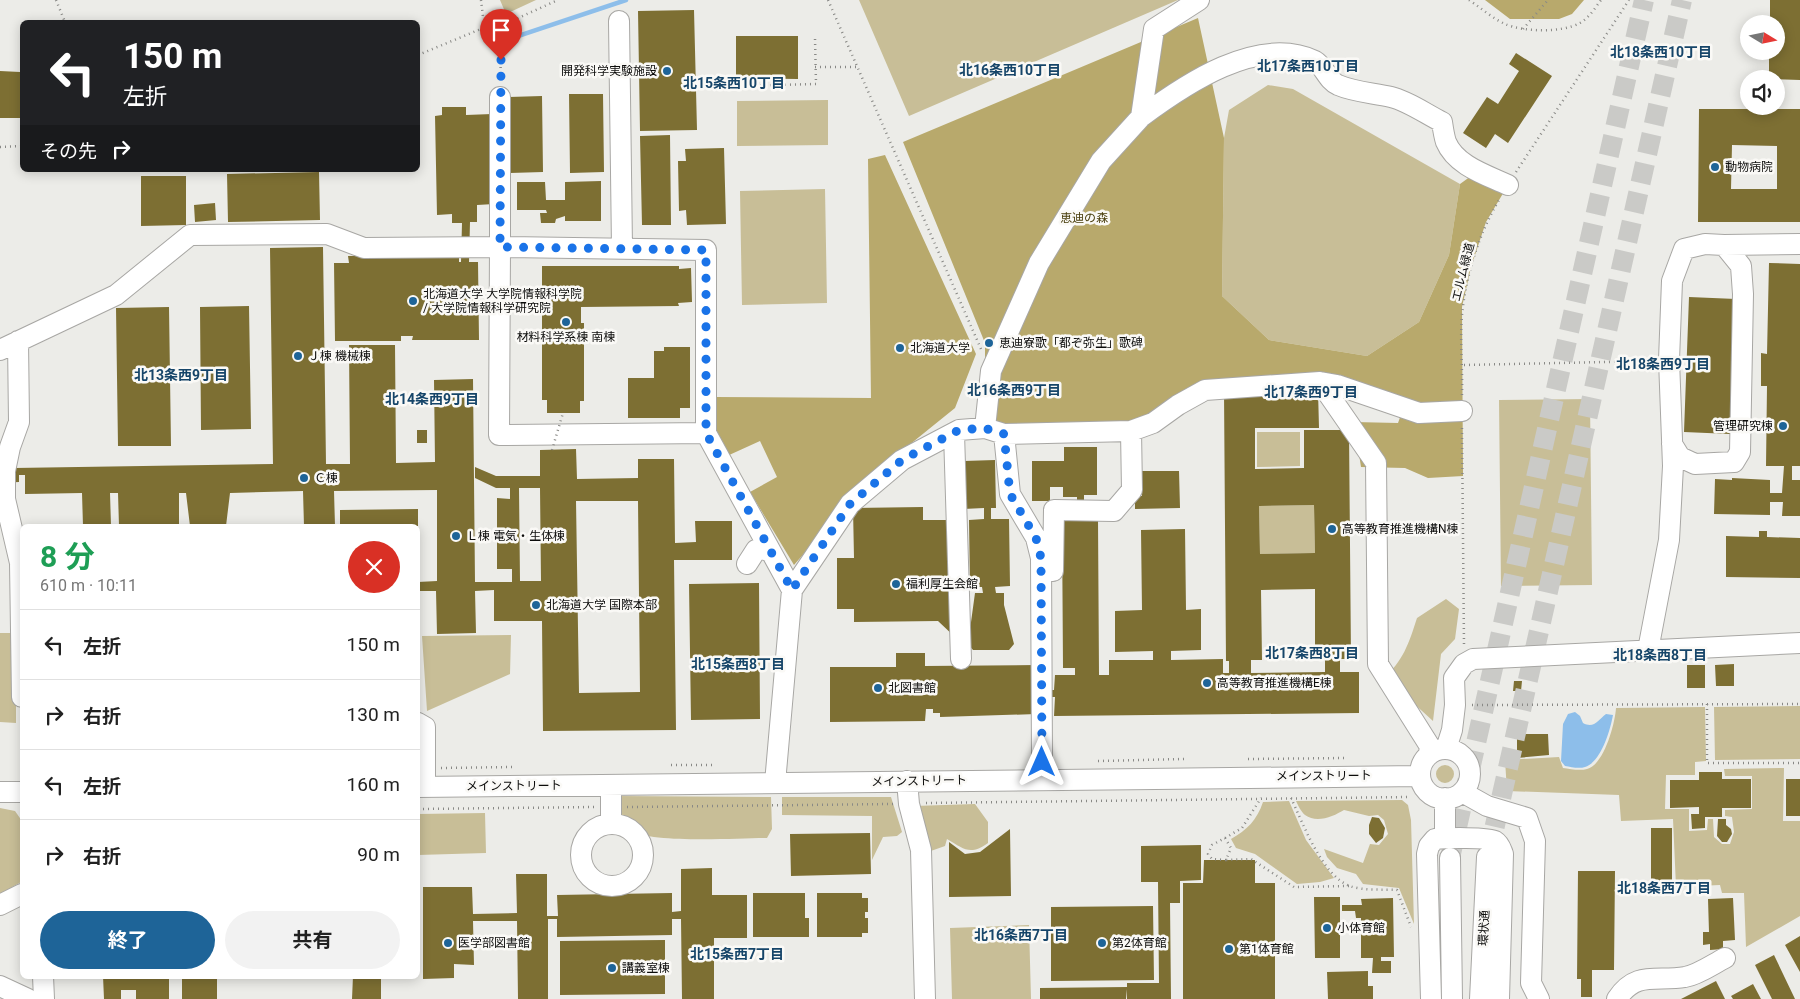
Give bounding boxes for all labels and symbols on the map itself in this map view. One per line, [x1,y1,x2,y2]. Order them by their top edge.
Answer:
pin [480,9,522,60]
north arrow [1740,15,1785,60]
district label: 北18条西10丁目 [1610,44,1712,60]
district label: 北17条西10丁目 [1257,58,1359,74]
district label: 北16条西10丁目 [959,62,1061,78]
place label: 開発科学実験施設 [561,64,657,78]
marker: 開発科学実験施設 [661,65,673,77]
district label: 北15条西10丁目 [683,75,785,91]
place label: 動物病院 [1725,160,1773,174]
marker: 動物病院 [1709,161,1721,173]
park label: 恵迪の森 [1060,211,1108,225]
street label: エルム緑道 [1449,241,1477,303]
place label: 北海道大学 大学院情報科学院 / 大学院情報科学研究院 [423,287,582,315]
marker: 北海道大学 大学院情報科学院 / 大学院情報科学研究院 [407,295,419,307]
marker: 材料科学系棟 南棟 [560,316,572,328]
place label: 材料科学系棟 南棟 [517,330,615,344]
place label: 恵迪寮歌「都ぞ弥生」歌碑 [999,336,1143,350]
marker: 恵迪寮歌「都ぞ弥生」歌碑 [983,337,995,349]
place label: 北海道大学 [910,341,970,355]
marker: 北海道大学 [894,342,906,354]
place label: Ｊ棟 機械棟 [308,349,371,363]
marker: Ｊ棟 機械棟 [292,350,304,362]
district label: 北18条西9丁目 [1616,356,1710,372]
district label: 北13条西9丁目 [134,367,228,383]
district label: 北16条西9丁目 [967,382,1061,398]
district label: 北17条西9丁目 [1264,384,1358,400]
district label: 北14条西9丁目 [385,391,479,407]
place label: 管理研究棟 [1713,419,1773,433]
marker: 管理研究棟 [1777,420,1789,432]
place label: Ｃ棟 [314,471,338,485]
marker: Ｃ棟 [298,472,310,484]
place label: 高等教育推進機構N棟 [1342,522,1459,536]
marker: 高等教育推進機構N棟 [1326,523,1338,535]
place label: Ｌ棟 電気・生体棟 [466,529,565,543]
marker: Ｌ棟 電気・生体棟 [450,530,462,542]
place label: 福利厚生会館 [906,577,978,591]
marker: 福利厚生会館 [890,578,902,590]
place label: 北海道大学 国際本部 [546,598,657,612]
marker: 北海道大学 国際本部 [530,599,542,611]
district label: 北17条西8丁目 [1265,645,1359,661]
district label: 北18条西8丁目 [1613,647,1707,663]
district label: 北15条西8丁目 [691,656,785,672]
place label: 高等教育推進機構E棟 [1217,676,1332,690]
marker: 高等教育推進機構E棟 [1201,677,1213,689]
place label: 北図書館 [888,681,936,695]
marker: 北図書館 [872,682,884,694]
position arrow [1015,735,1067,787]
street label: メインストリート [1276,769,1372,783]
street label: メインストリート [871,773,967,789]
street label: メインストリート [466,779,562,793]
district label: 北18条西7丁目 [1617,880,1711,896]
street label: 環状通 [1476,910,1492,946]
place label: 小体育館 [1337,921,1385,935]
marker: 小体育館 [1321,922,1333,934]
district label: 北16条西7丁目 [974,927,1068,943]
place label: 医学部図書館 [458,936,530,950]
place label: 第2体育館 [1112,936,1167,950]
marker: 医学部図書館 [442,937,454,949]
marker: 第2体育館 [1096,937,1108,949]
place label: 第1体育館 [1239,942,1294,956]
marker: 第1体育館 [1223,943,1235,955]
district label: 北15条西7丁目 [690,946,784,962]
place label: 講義室棟 [622,961,670,975]
marker: 講義室棟 [606,962,618,974]

